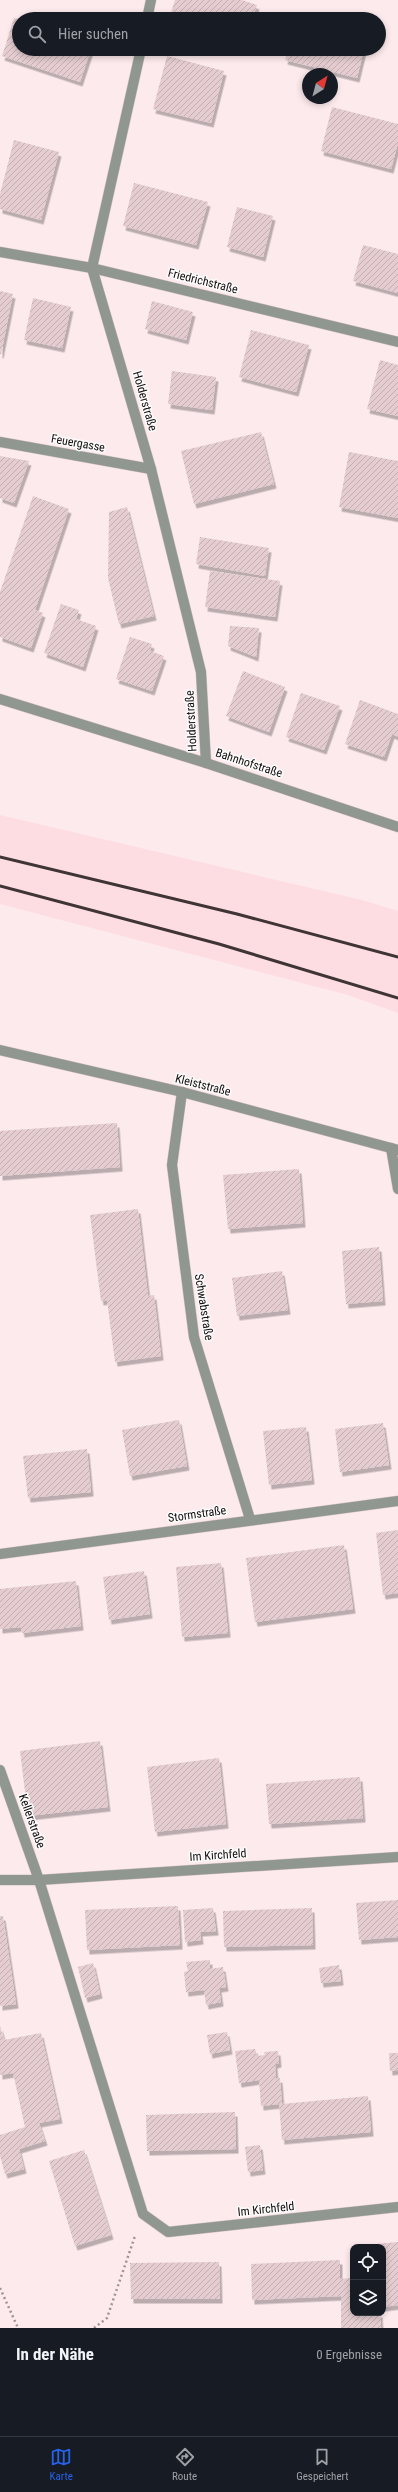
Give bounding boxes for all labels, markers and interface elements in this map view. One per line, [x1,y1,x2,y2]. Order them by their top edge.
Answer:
search box [12,12,386,56]
icon: search [26,23,48,45]
text: Hier suchen [58,25,128,43]
north arrow [302,68,338,104]
street label: Friedrichstraße [167,266,240,297]
street label: Holderstraße [130,369,160,433]
street label: Feuergasse [50,431,106,455]
street label: Holderstraße [182,690,200,752]
street label: Bahnhofstraße [214,746,285,781]
street label: Kleiststraße [174,1071,233,1099]
street label: Schwabstraße [192,1273,216,1342]
street label: Stormstraße [167,1503,227,1525]
street label: Kellerstraße [16,1792,48,1850]
street label: Im Kirchfeld [189,1846,247,1864]
street label: Im Kirchfeld [237,2199,295,2219]
map controls [350,2244,386,2316]
button: locate [350,2244,386,2280]
button: layers [350,2280,386,2316]
text: In der Nähe [16,2344,94,2364]
text: 0 Ergebnisse [316,2347,382,2362]
tab: Karte [50,2446,73,2483]
tab: Route [172,2446,197,2483]
tab: Gespeichert [296,2446,348,2483]

